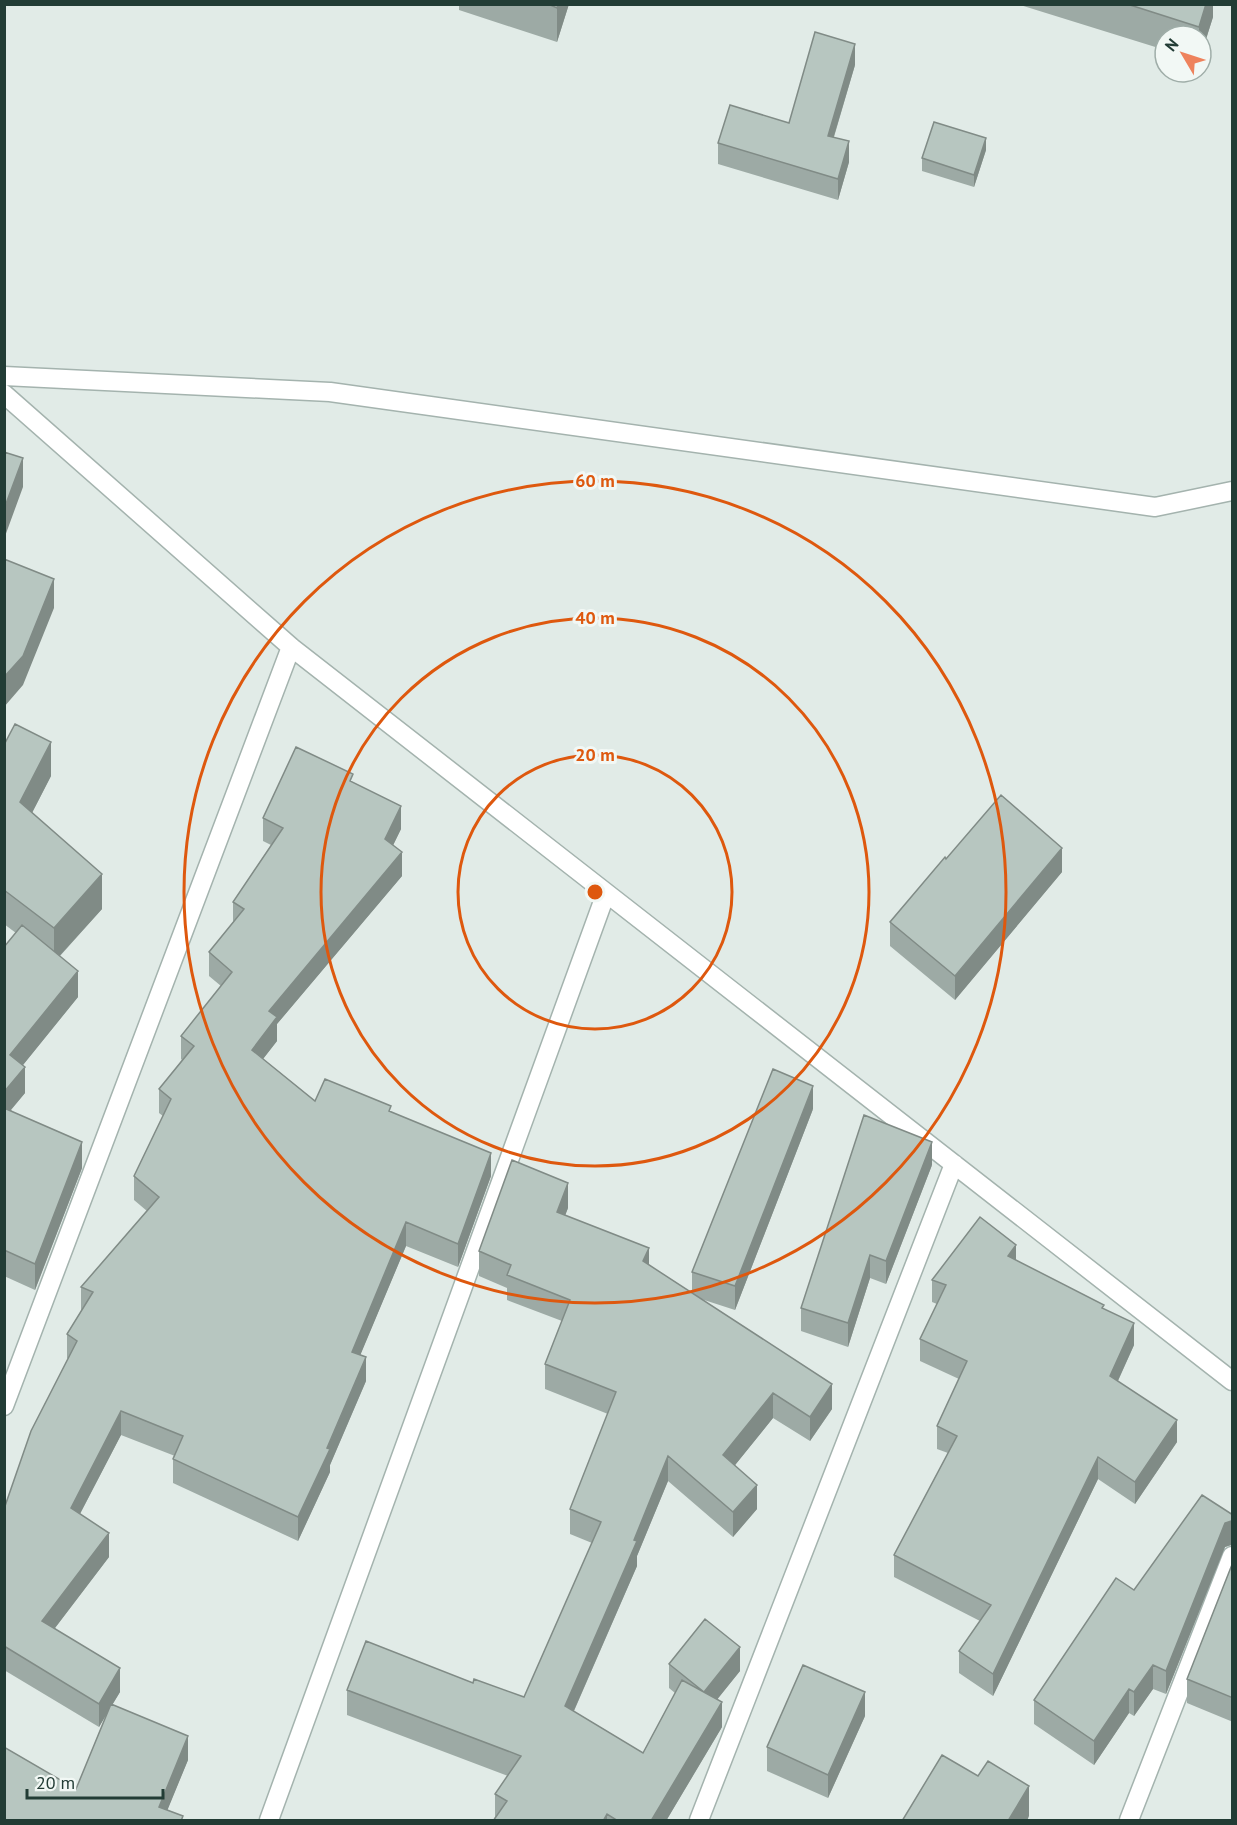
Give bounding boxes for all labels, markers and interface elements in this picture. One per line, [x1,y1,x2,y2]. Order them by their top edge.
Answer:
north arrow [1153,24,1213,84]
text: N [1160,34,1182,55]
text: 60 m [575,469,615,492]
text: 40 m [575,606,615,629]
text: 20 m [575,743,615,766]
centre of rings [585,882,605,902]
scale bar [27,1762,164,1800]
text: 20 m [36,1771,75,1794]

